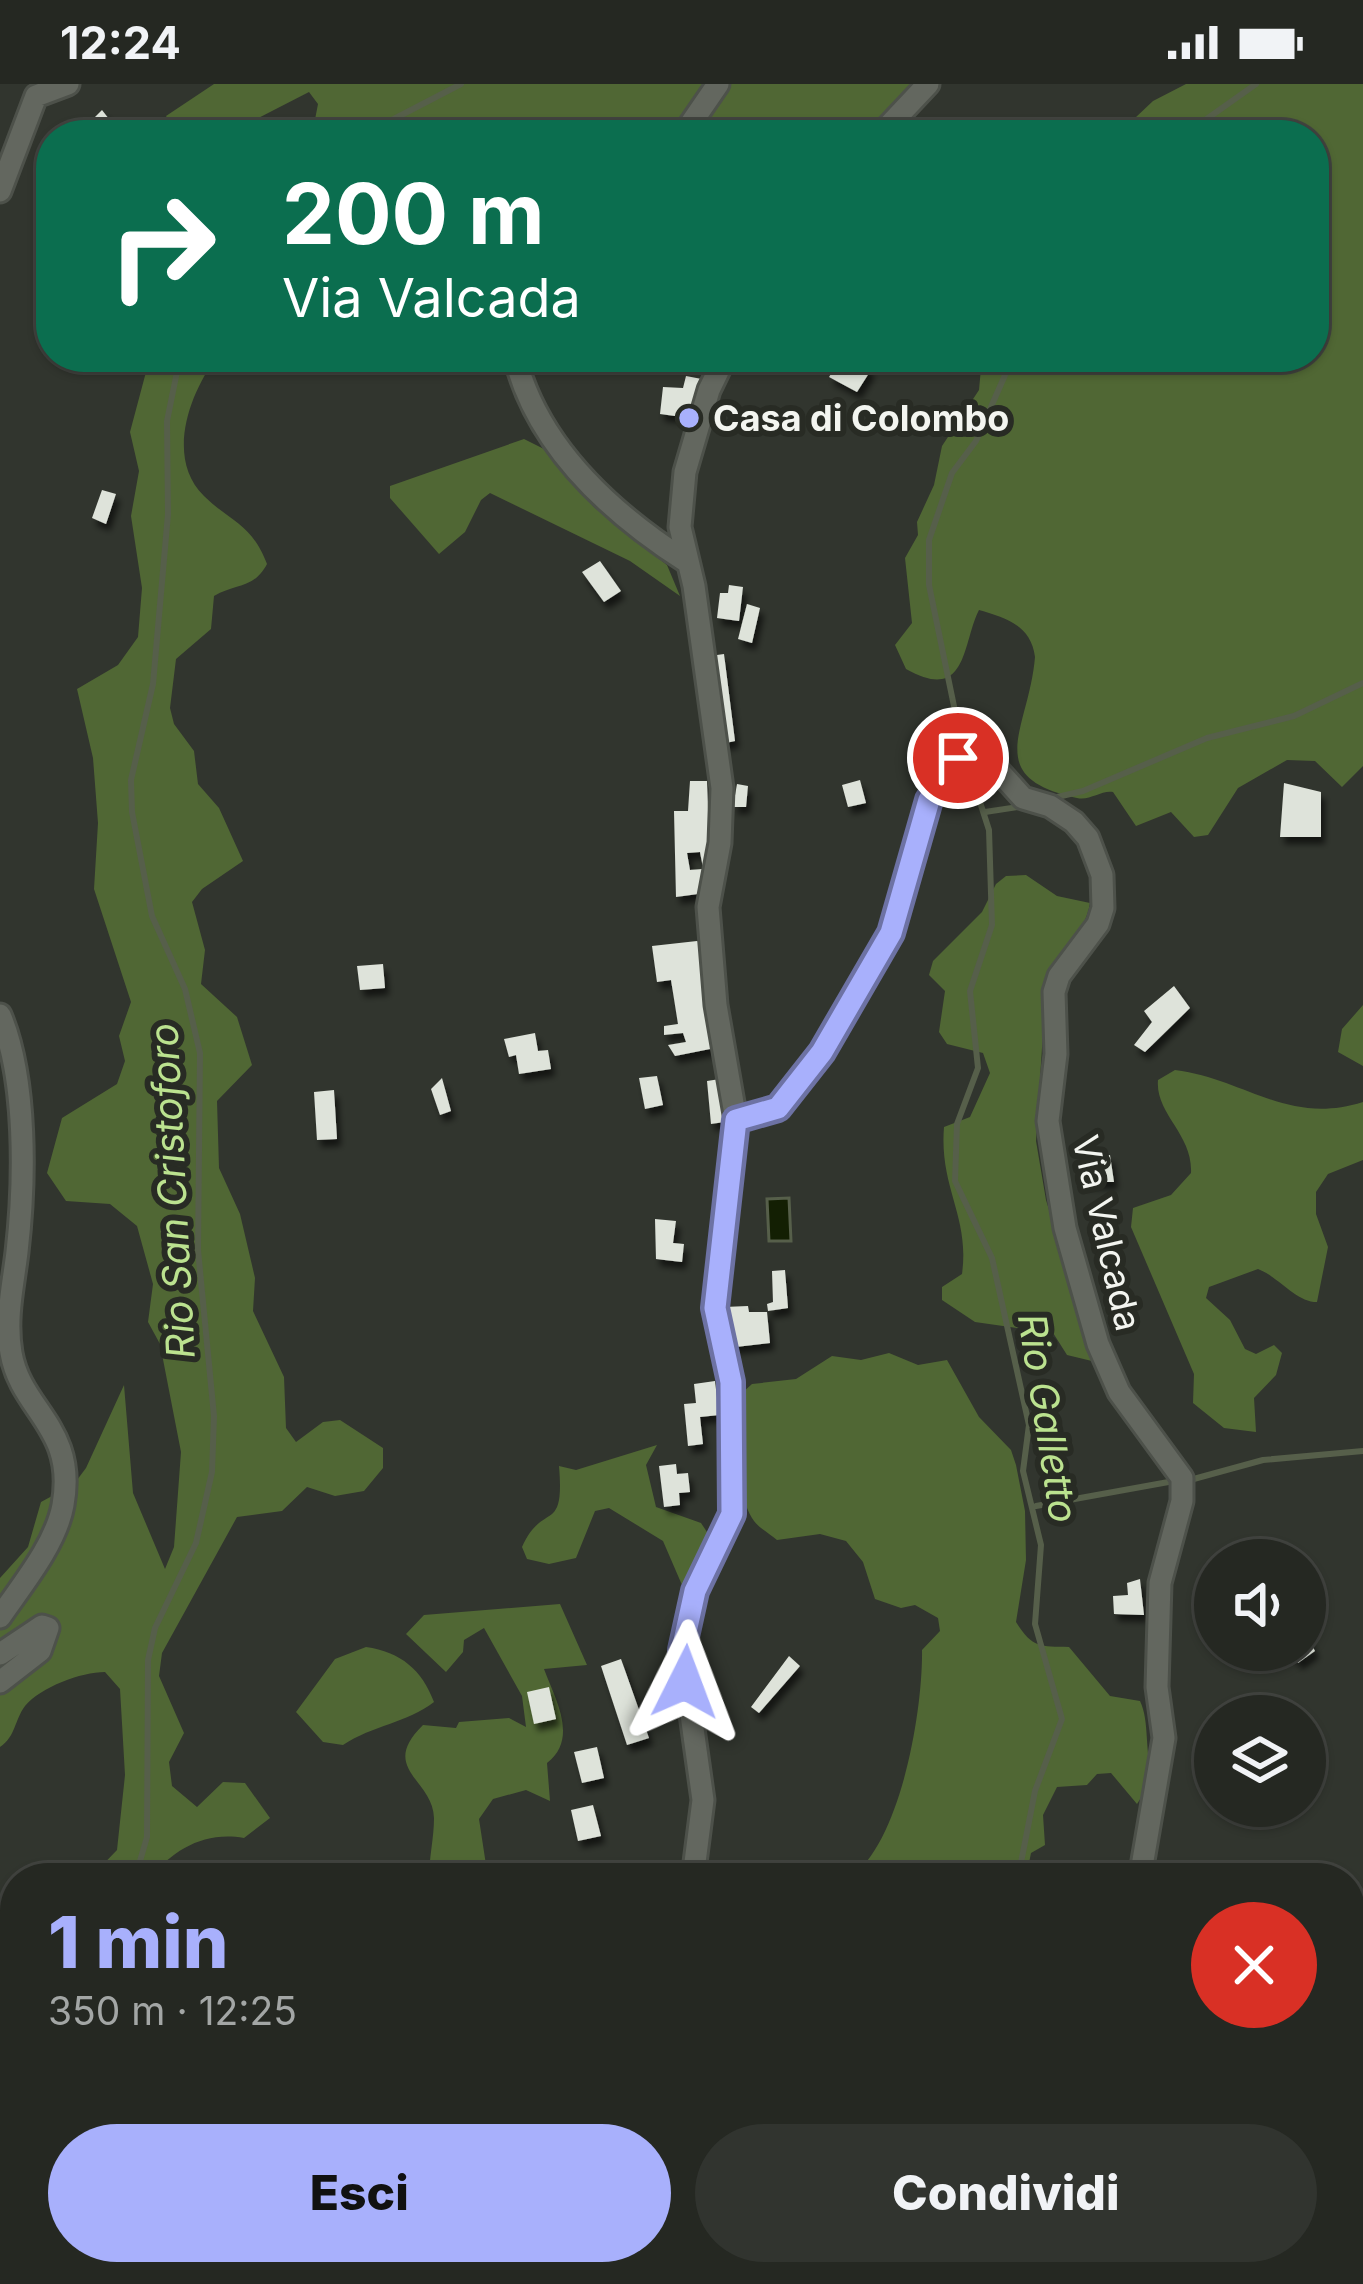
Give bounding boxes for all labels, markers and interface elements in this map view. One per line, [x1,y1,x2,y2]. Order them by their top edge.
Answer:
text: 12:24 [60,15,181,70]
text: 200 m [282,163,545,264]
icon: right [84,168,240,324]
text: Via Valcada [282,265,581,330]
place label: Casa di Colombo [713,396,1009,440]
marker: Casa di Colombo [676,405,702,431]
pin [907,707,1009,809]
icon: arrive [925,725,991,791]
water label: Rio San Cristoforo [139,1022,204,1360]
street label: Via Valcada [1063,1131,1151,1335]
water label: Rio Galletto [1009,1310,1088,1526]
map controls [1194,1539,1326,1827]
button: sound [1194,1539,1326,1671]
position arrow [622,1619,748,1745]
button: layers [1194,1695,1326,1827]
text: 1 min [48,1898,228,1985]
button: close [1191,1902,1317,2028]
text: 350 m · 12:25 [48,1987,297,2034]
button: Esci [48,2124,671,2262]
button: Condividi [695,2124,1317,2262]

